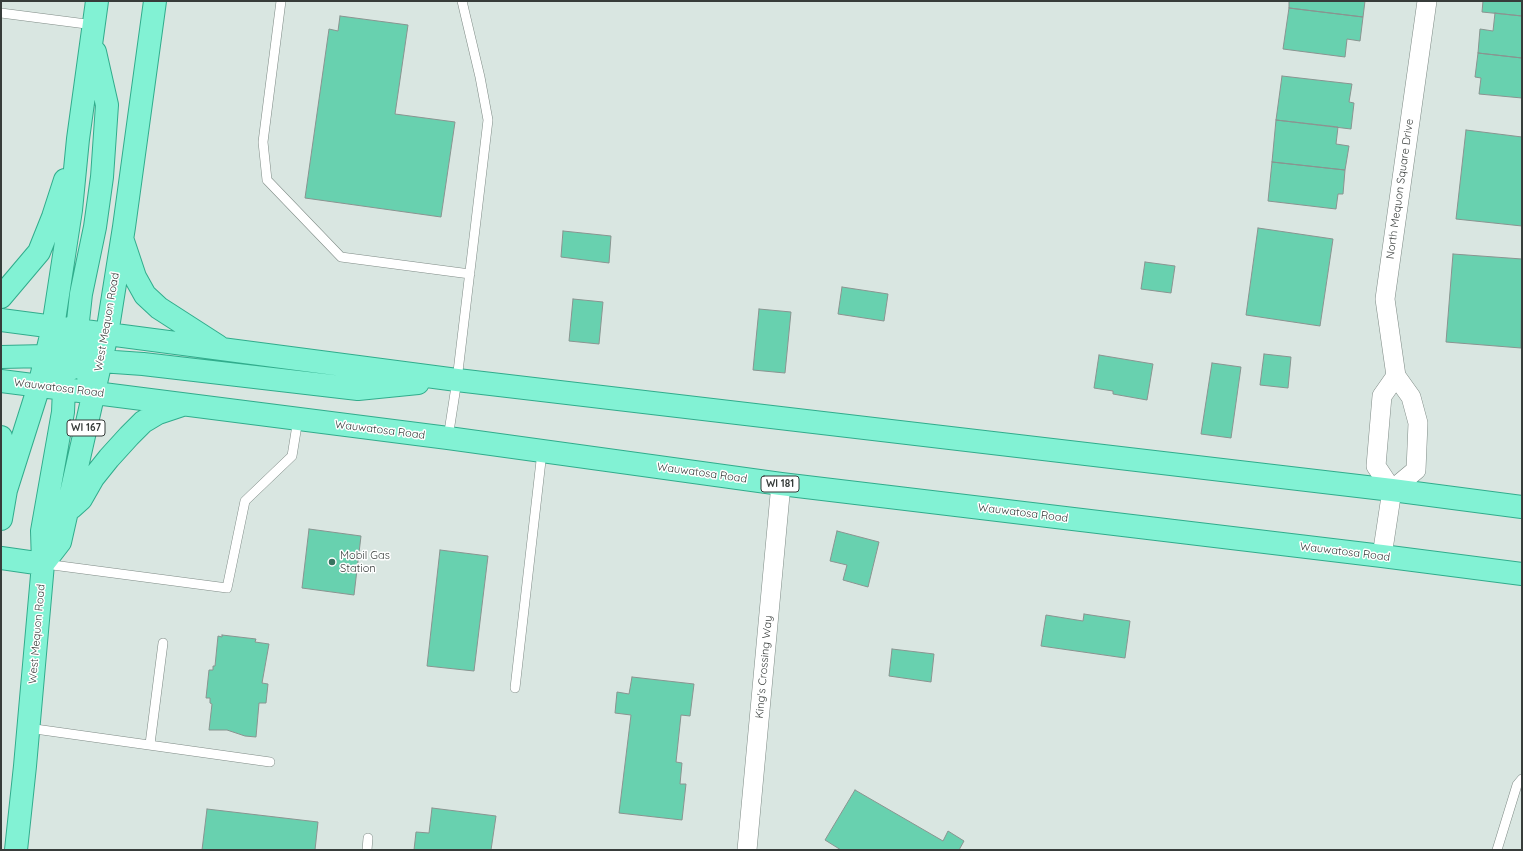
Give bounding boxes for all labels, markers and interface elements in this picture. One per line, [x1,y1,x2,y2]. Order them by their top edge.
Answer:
street label: North Mequon Square Drive [1384,118,1416,260]
street label: West Mequon Road [92,272,122,372]
street label: Wauwatosa Road [13,376,105,400]
street label: Wauwatosa Road [334,418,426,442]
road number: WI 167 [67,420,105,436]
street label: Wauwatosa Road [656,460,748,486]
road number: WI 181 [761,476,799,492]
street label: Wauwatosa Road [977,501,1069,525]
street label: Wauwatosa Road [1299,540,1391,564]
place label: Mobil Gas Station [340,549,390,575]
marker: Mobil Gas Station [327,557,337,567]
street label: West Mequon Road [26,584,48,684]
street label: King's Crossing Way [753,615,775,719]

